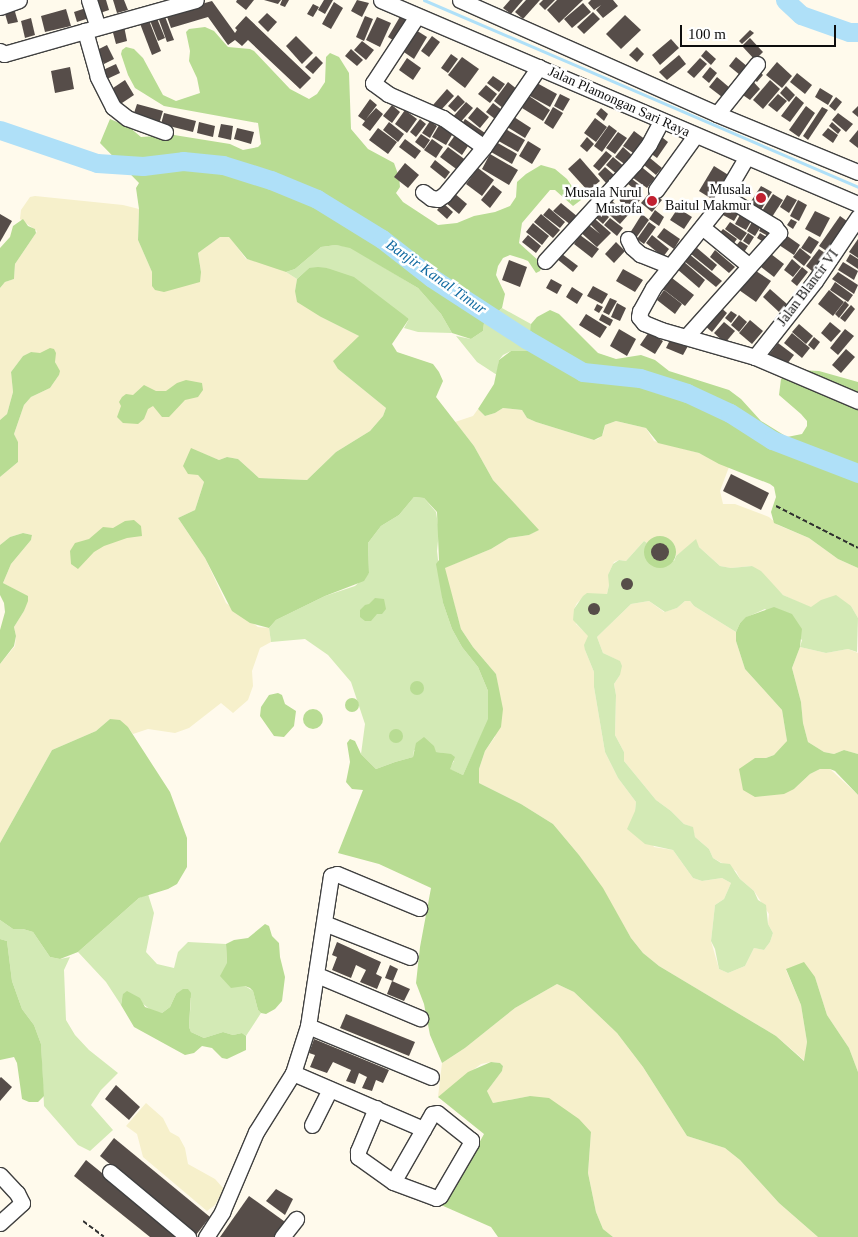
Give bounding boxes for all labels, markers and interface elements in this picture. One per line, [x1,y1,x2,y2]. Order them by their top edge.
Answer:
scale bar [683,15,839,47]
text: 100 m [688,26,726,42]
street label: Jalan Plamongan Sari Raya [545,63,693,141]
place label: Musala Baitul Makmur [665,182,751,214]
place label: Musala Nurul Mustofa [565,185,642,218]
marker: Musala Baitul Makmur [755,192,767,204]
marker: Musala Nurul Mustofa [646,195,658,207]
water label: Banjir Kanal Timur [382,236,490,318]
street label: Jalan Blancir VI [774,246,842,330]

